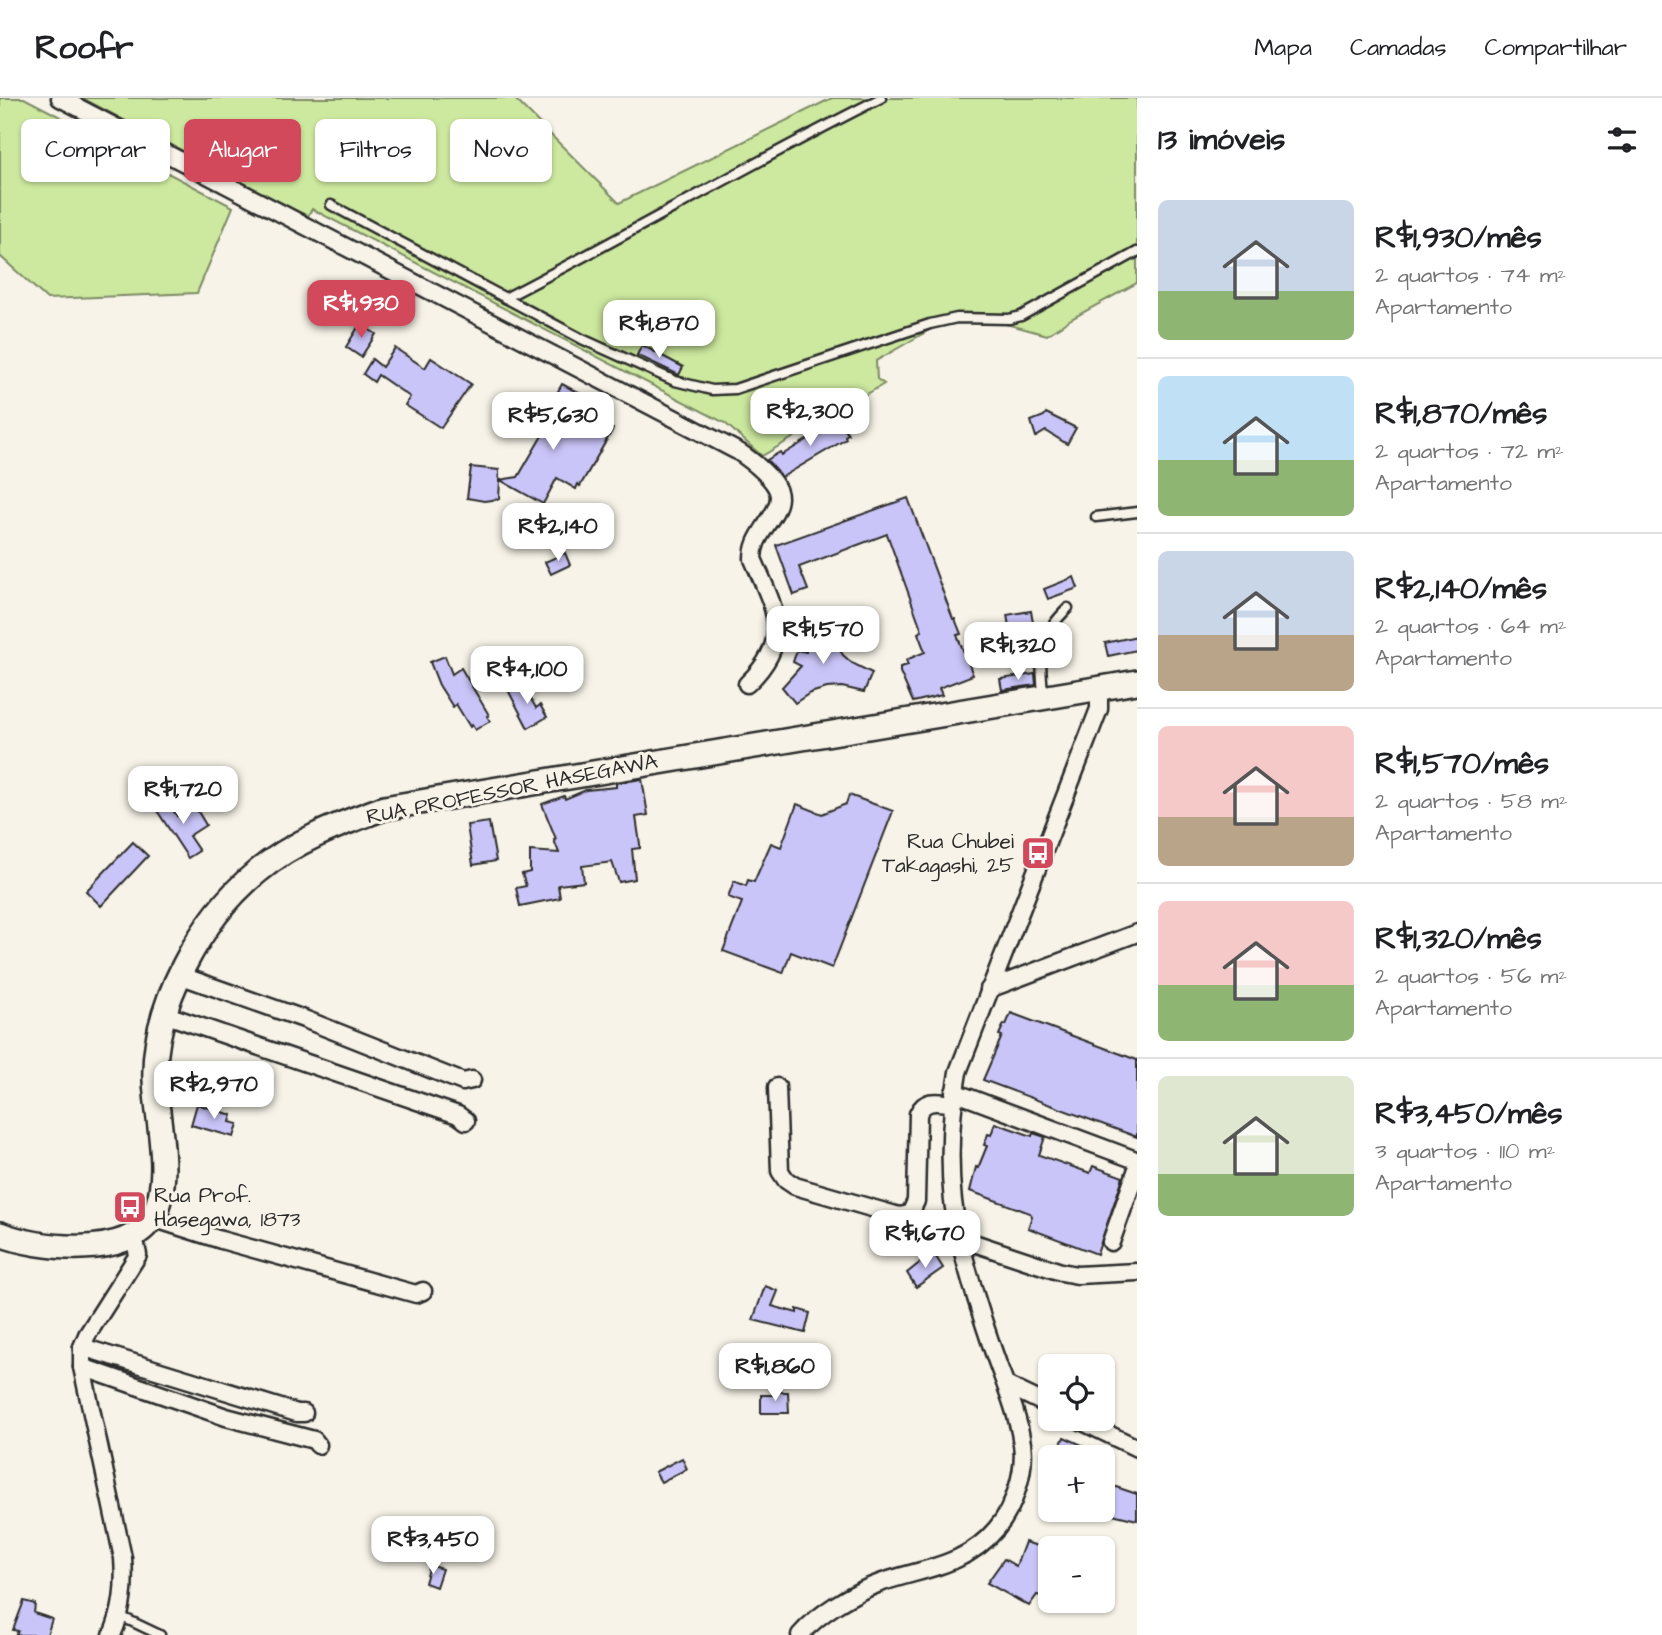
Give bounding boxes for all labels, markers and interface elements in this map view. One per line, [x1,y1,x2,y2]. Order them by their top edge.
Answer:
text: Roofr [35,25,133,71]
text: Mapa [1254,31,1312,65]
text: Camadas [1350,31,1447,65]
text: Compartilhar [1485,31,1627,65]
chip: Comprar [21,119,170,182]
chip: Alugar [184,119,301,182]
chip: Filtros [315,119,436,182]
chip: Novo [450,119,552,182]
text: 13 imóveis [1158,119,1285,161]
icon: filters [1603,121,1641,159]
text: R$1,930/mês [1375,217,1542,259]
icon: home [1214,228,1298,312]
text: 2 quartos · 74 m² [1375,259,1566,291]
pin: R$1,930 [296,280,426,340]
text: R$1,930 [323,287,399,319]
text: Apartamento [1375,291,1512,323]
pin: R$1,870 [594,300,724,360]
text: R$1,870 [619,307,699,339]
pin: R$2,300 [745,388,875,448]
pin: R$5,630 [488,392,618,452]
text: R$1,870/mês [1375,393,1547,435]
text: R$2,300 [766,395,854,427]
text: R$5,630 [508,399,598,431]
icon: home [1214,404,1298,488]
text: 2 quartos · 72 m² [1375,435,1564,467]
text: Apartamento [1375,467,1512,499]
pin: R$2,140 [493,504,623,563]
text: R$2,140 [518,510,598,542]
text: R$2,140/mês [1375,568,1547,610]
icon: home [1214,579,1298,663]
pin: R$1,570 [758,606,888,666]
text: 2 quartos · 64 m² [1375,610,1567,642]
text: R$1,570 [782,613,864,645]
pin: R$1,320 [953,622,1083,682]
text: R$1,320 [980,629,1056,661]
text: Apartamento [1375,642,1512,674]
pin: R$4,100 [462,646,592,706]
text: R$4,100 [487,653,567,685]
text: R$1,570/mês [1375,743,1549,785]
street label: RUA PROFESSOR HASEGAWA [364,746,660,831]
icon: home [1214,754,1298,838]
pin: R$1,720 [118,766,248,826]
text: R$1,720 [144,773,222,805]
text: 2 quartos · 58 m² [1375,785,1568,817]
text: Apartamento [1375,817,1512,849]
place label: Rua Chubei Takagashi, 25 [882,827,1014,882]
bus stop icon: Rua Chubei Takagashi, 25 [1019,834,1057,872]
text: R$1,320/mês [1375,918,1542,960]
icon: home [1214,929,1298,1013]
text: 2 quartos · 56 m² [1375,960,1567,992]
text: Apartamento [1375,992,1512,1024]
pin: R$2,970 [149,1062,279,1121]
text: R$2,970 [170,1068,258,1100]
text: R$3,450/mês [1375,1093,1563,1135]
icon: home [1214,1104,1298,1188]
text: 3 quartos · 110 m² [1375,1135,1555,1167]
text: Apartamento [1375,1167,1512,1199]
place label: Rua Prof. Hasegawa, 1873 [154,1181,301,1236]
bus stop icon: Rua Prof. Hasegawa, 1873 [111,1188,149,1226]
pin: R$1,670 [860,1210,990,1270]
text: R$1,670 [885,1217,965,1249]
pin: R$1,860 [710,1344,840,1403]
text: R$1,860 [735,1350,815,1382]
map controls [1038,1354,1115,1613]
button: locate [1038,1354,1115,1431]
button: + [1038,1445,1115,1522]
pin: R$3,450 [368,1516,498,1576]
text: R$3,450 [387,1523,479,1555]
button: − [1038,1536,1115,1613]

